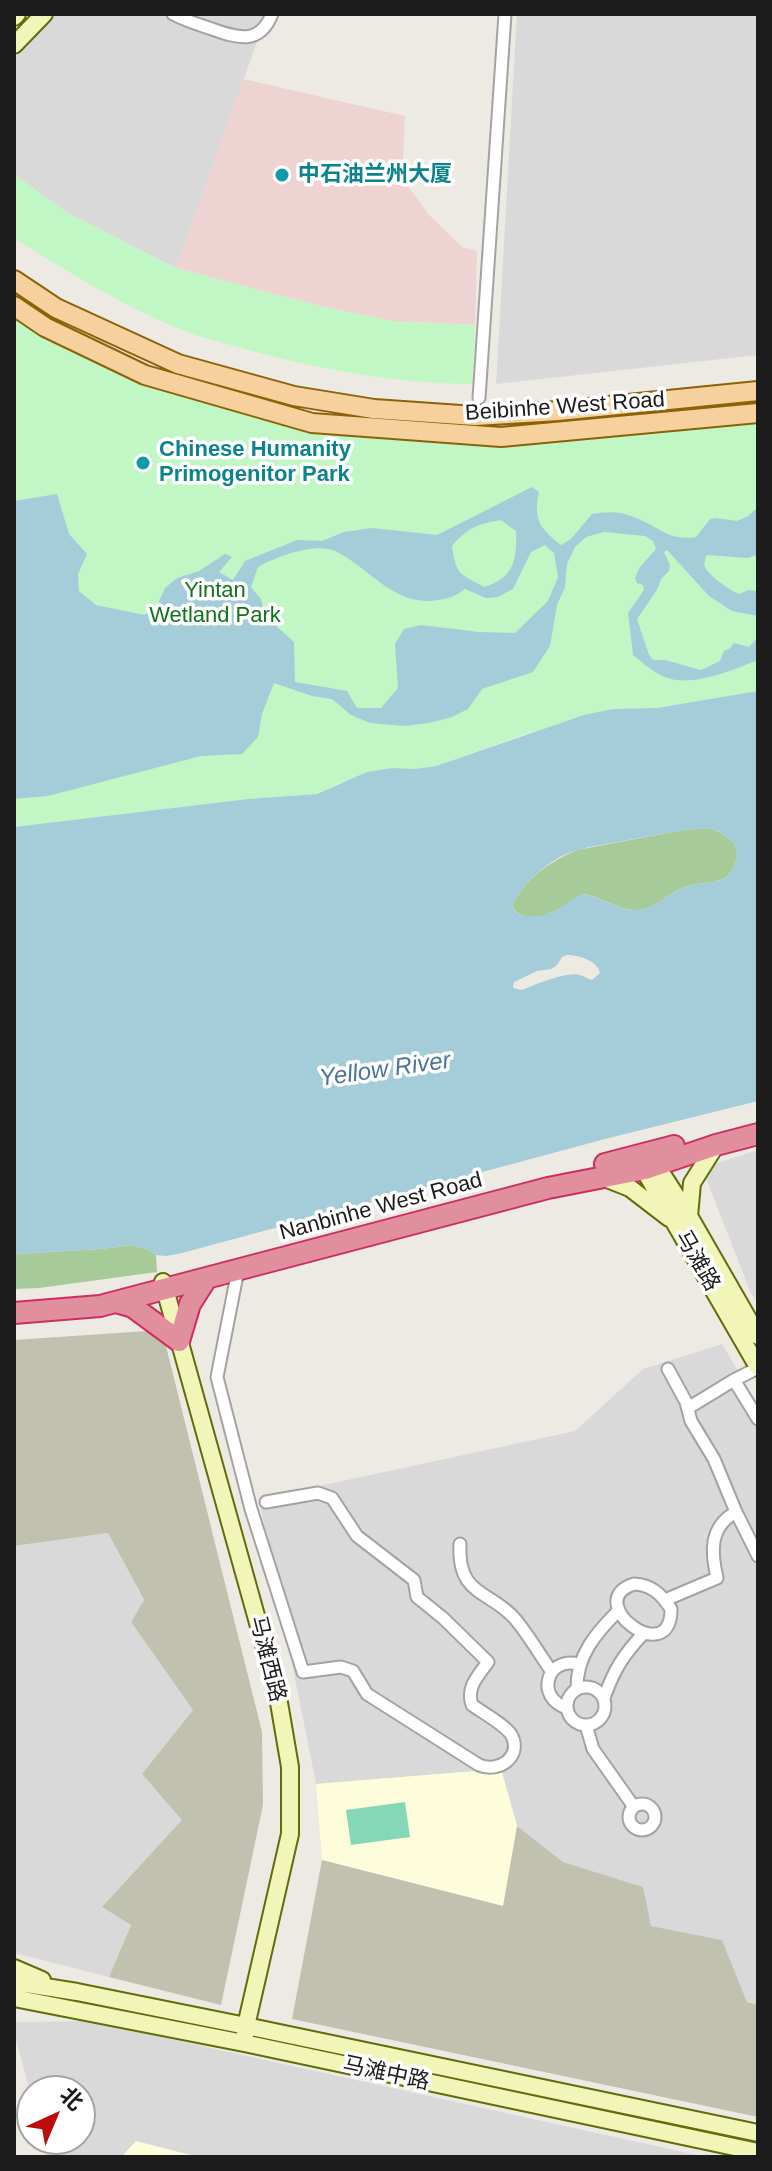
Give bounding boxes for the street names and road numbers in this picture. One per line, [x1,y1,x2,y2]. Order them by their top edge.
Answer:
street label: Beibinhe West Road [464,387,666,427]
street label: Nanbinhe West Road [277,1167,485,1247]
street label: 马滩路 [669,1226,725,1296]
street label: 马滩西路 [244,1613,290,1705]
street label: 马滩中路 [340,2052,432,2096]

